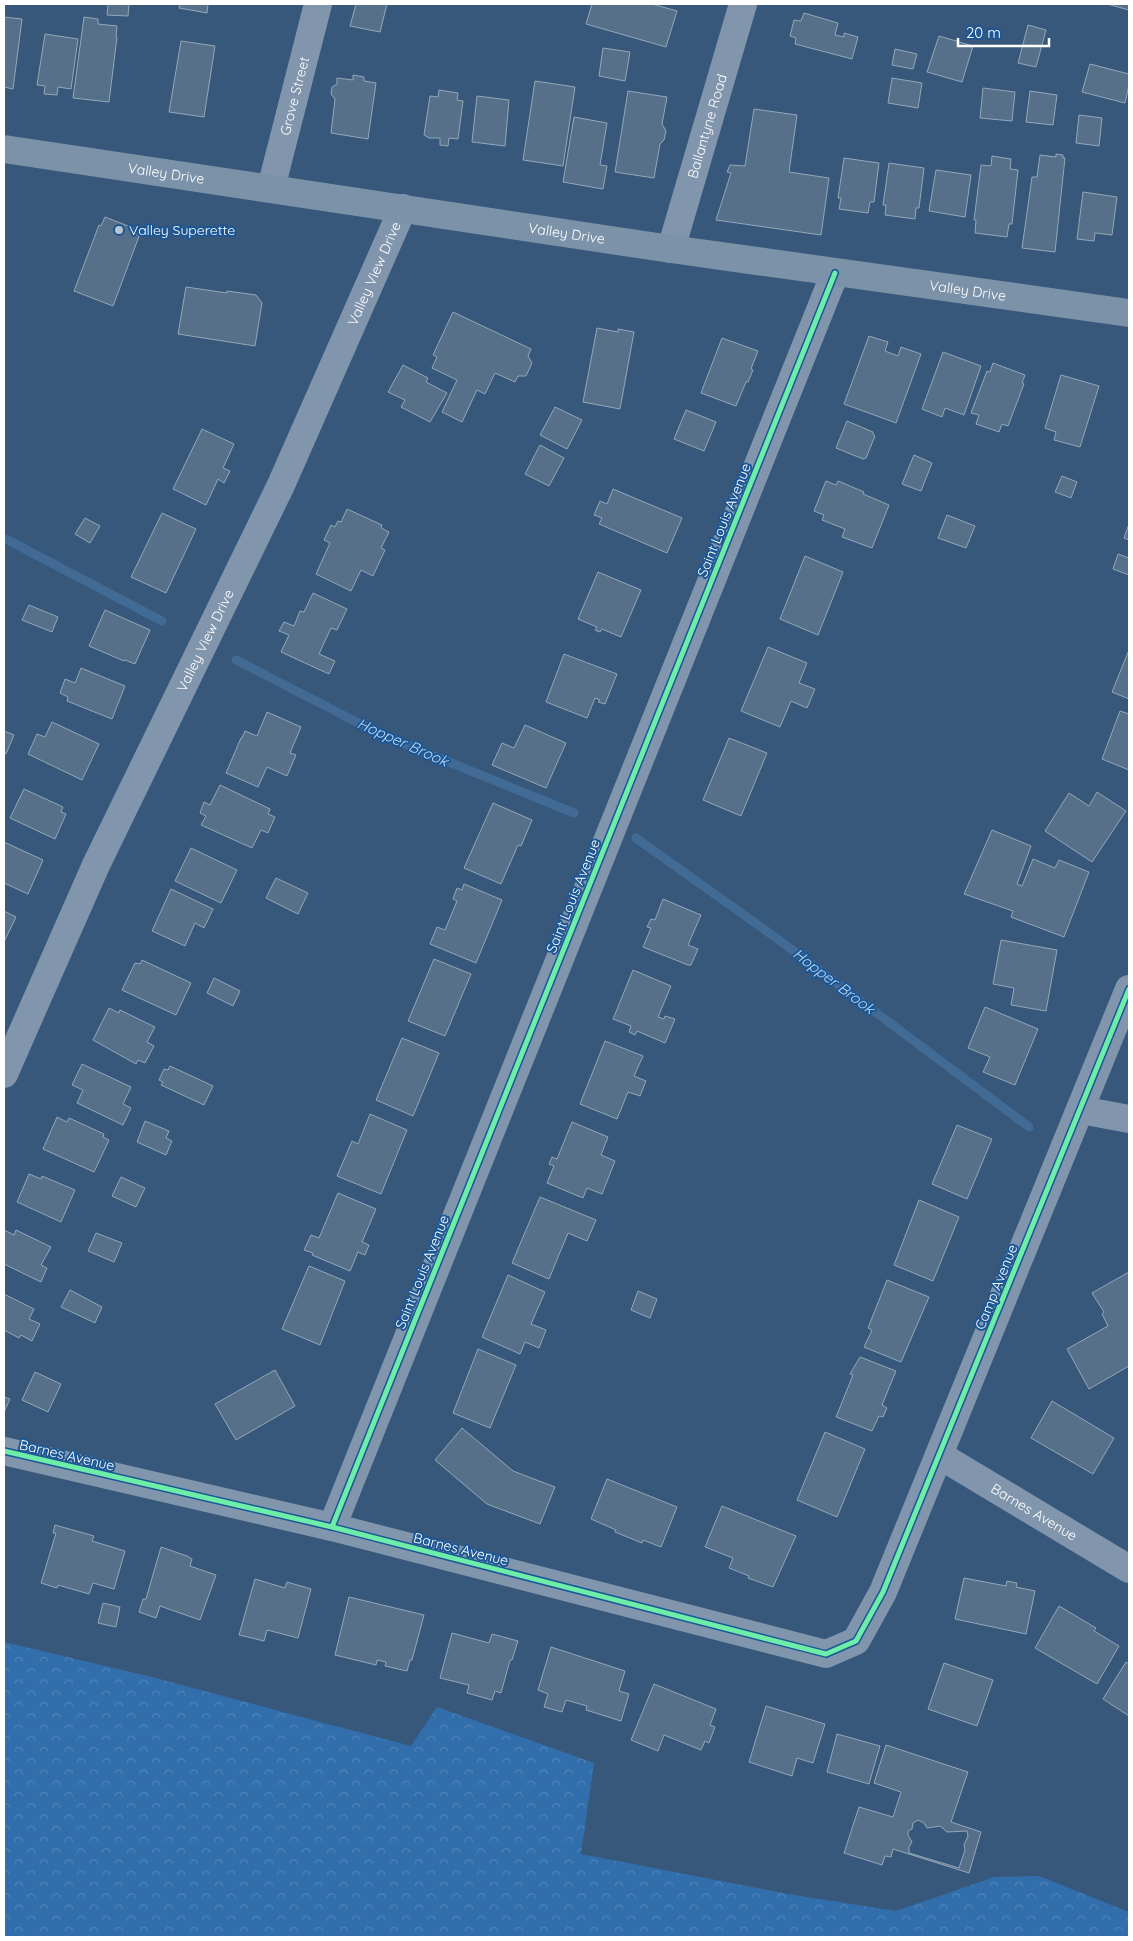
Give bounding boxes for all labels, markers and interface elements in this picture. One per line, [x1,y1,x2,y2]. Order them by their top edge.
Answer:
scale bar [958,15,1049,47]
text: 20 m [966,23,1001,42]
street label: Grove Street [276,54,313,137]
street label: Ballantyne Road [683,72,731,181]
street label: Valley Drive [127,159,206,188]
street label: Valley View Drive [343,219,405,328]
street label: Valley Drive [527,219,606,248]
place label: Valley Superette [129,221,235,239]
marker: Valley Superette [113,224,125,236]
street label: Valley Drive [928,276,1007,305]
street label: Saint Louis Avenue [693,460,755,580]
street label: Valley View Drive [173,586,238,695]
water label: Hopper Brook [354,713,453,771]
street label: Saint Louis Avenue [542,836,604,956]
water label: Hopper Brook [789,944,880,1019]
street label: Saint Louis Avenue [391,1212,453,1332]
street label: Camp Avenue [971,1242,1021,1332]
street label: Barnes Avenue [18,1435,116,1475]
street label: Barnes Avenue [988,1479,1081,1545]
street label: Barnes Avenue [412,1529,510,1570]

